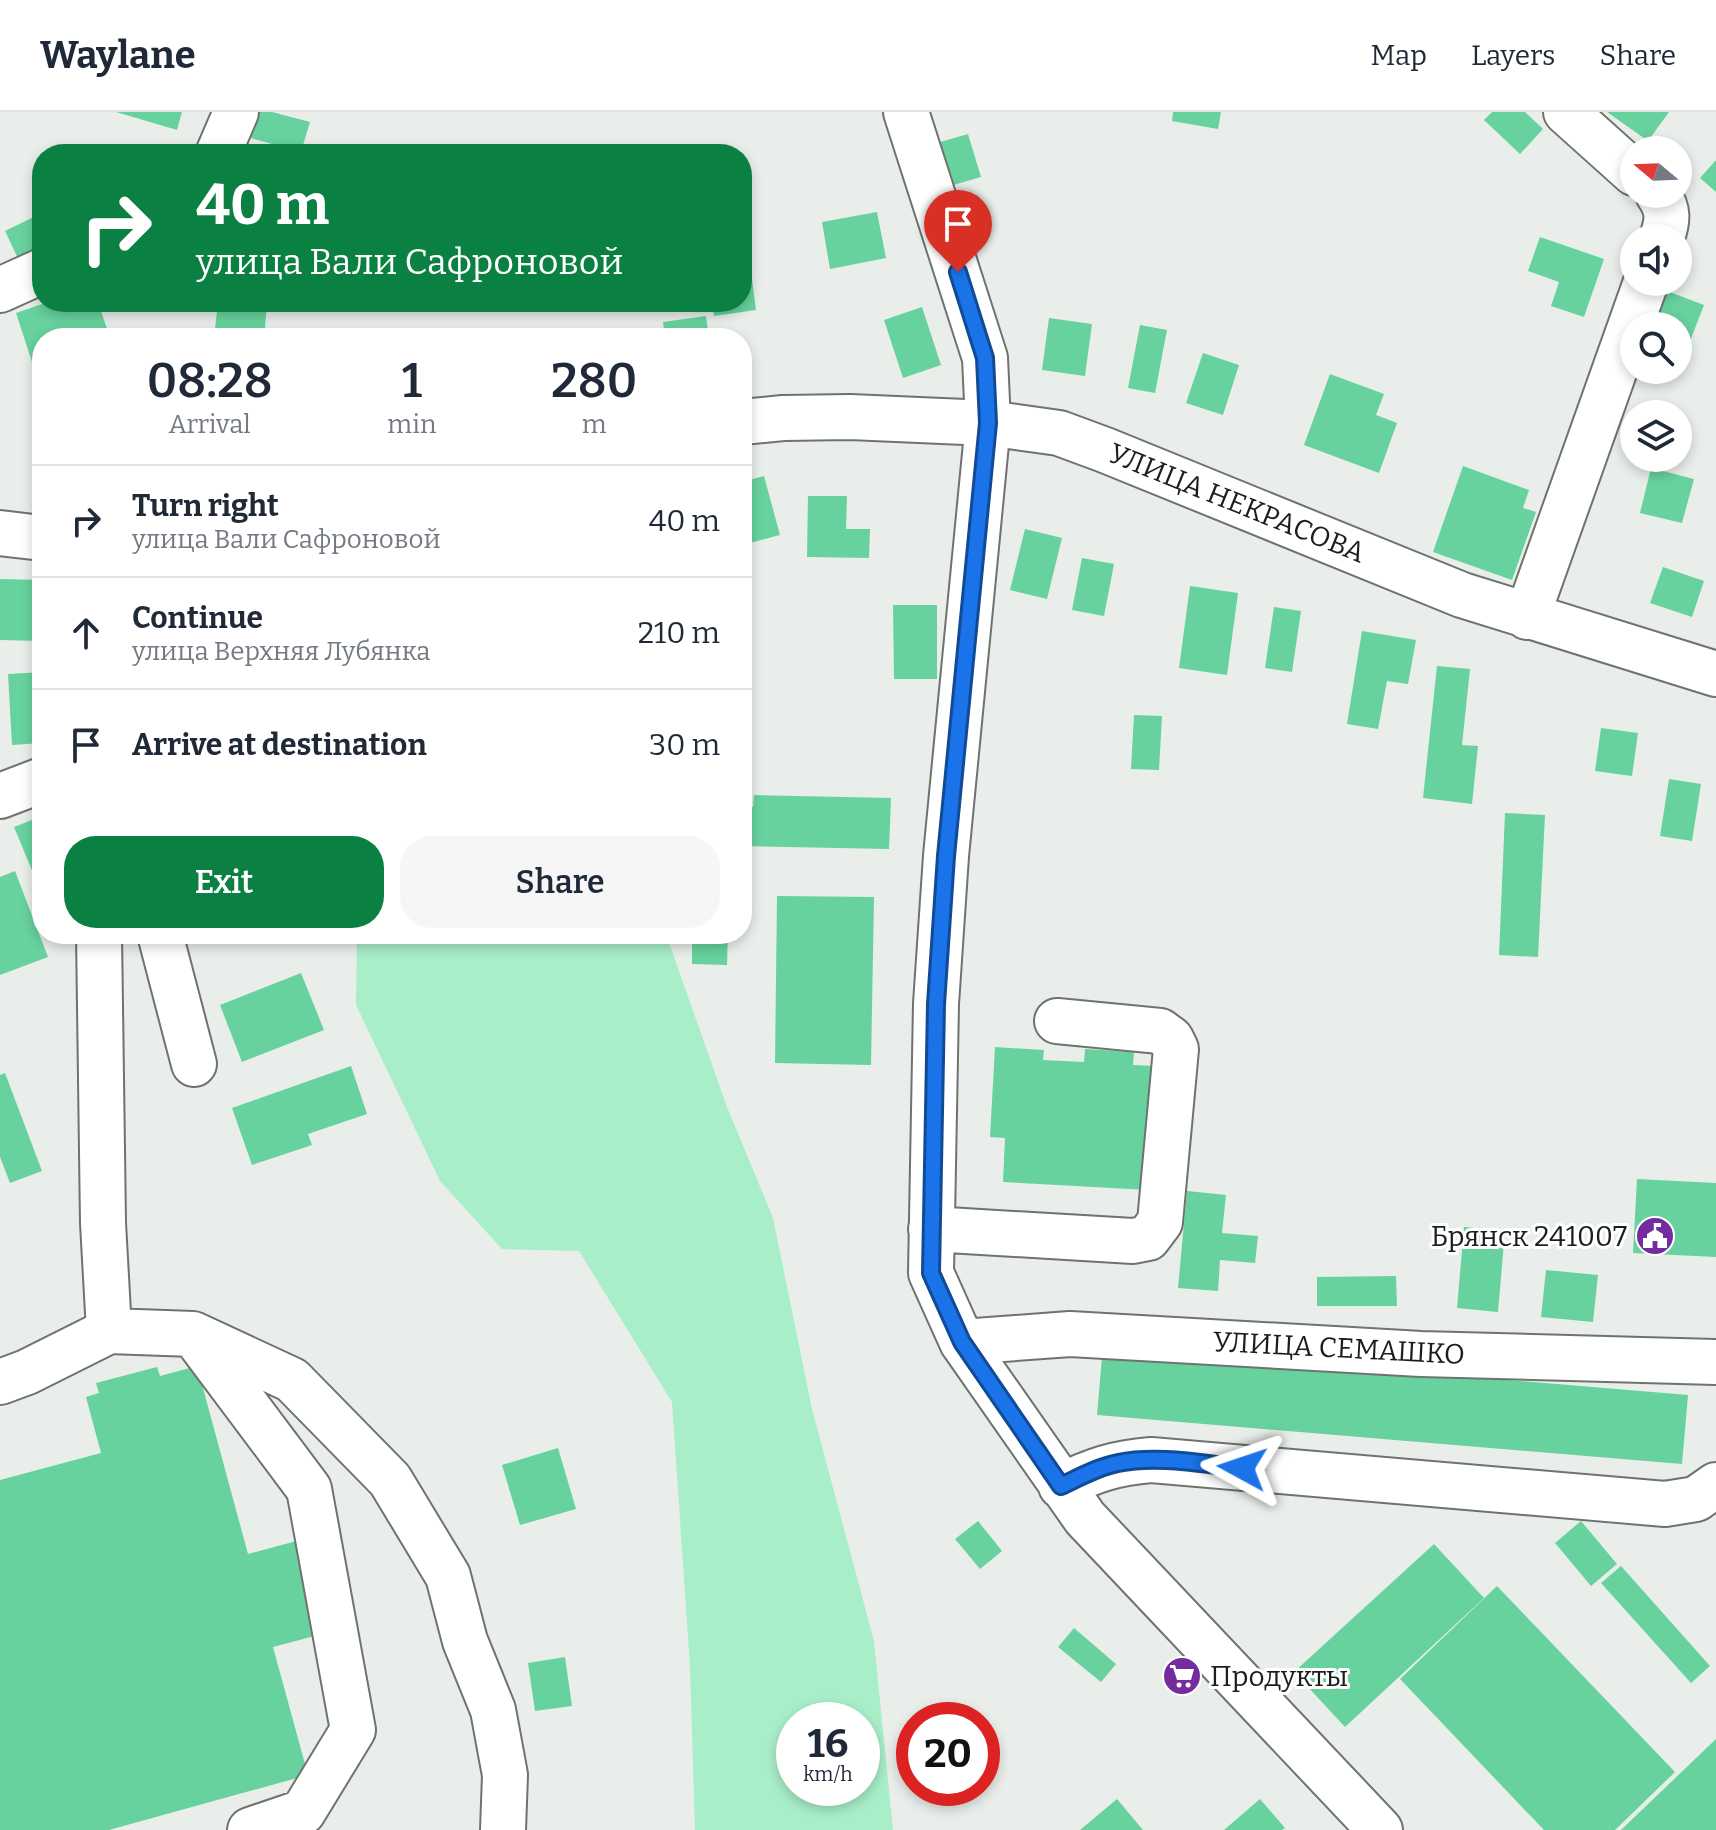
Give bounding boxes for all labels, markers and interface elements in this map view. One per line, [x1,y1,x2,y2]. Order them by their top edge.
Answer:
text: Waylane [40,32,196,78]
text: Map [1370,39,1427,72]
text: Layers [1471,39,1555,72]
text: Share [1599,39,1676,72]
north arrow [1620,136,1692,208]
map controls [1620,136,1692,472]
text: 40 m [196,172,329,239]
icon: right [64,176,168,280]
pin [924,190,992,272]
icon: arrive [936,202,980,246]
button: sound [1620,224,1692,296]
text: улица Вали Сафроновой [196,240,623,284]
button: search [1620,312,1692,384]
text: 08:28 [147,352,273,410]
text: 1 [402,352,422,410]
text: 280 [551,352,637,410]
button: layers [1620,400,1692,472]
text: Arrival [168,409,251,440]
text: min [387,409,436,440]
text: m [582,409,607,440]
street label: УЛИЦА НЕКРАСОВА [1104,436,1370,570]
text: Turn right [132,488,279,524]
icon: right [64,499,108,543]
text: 40 m [649,503,720,539]
text: улица Вали Сафроновой [132,524,441,555]
text: Continue [132,600,263,636]
icon: ahead [64,611,108,655]
text: 210 m [638,615,720,651]
text: улица Верхняя Лубянка [132,636,431,667]
icon: arrive [64,723,108,767]
text: Arrive at destination [132,727,427,763]
text: 30 m [649,727,720,763]
button: Exit [64,836,384,928]
button: Share [400,836,720,928]
public building icon: Брянск 241007 [1634,1215,1676,1257]
place label: Брянск 241007 [1431,1220,1627,1253]
street label: УЛИЦА СЕМАШКО [1212,1325,1466,1371]
position arrow [1200,1426,1284,1510]
supermarket icon: Продукты [1161,1655,1203,1697]
place label: Продукты [1210,1660,1348,1693]
speed limit sign: 20 [896,1702,1000,1806]
text: 16 [808,1720,848,1768]
text: km/h [803,1762,853,1786]

